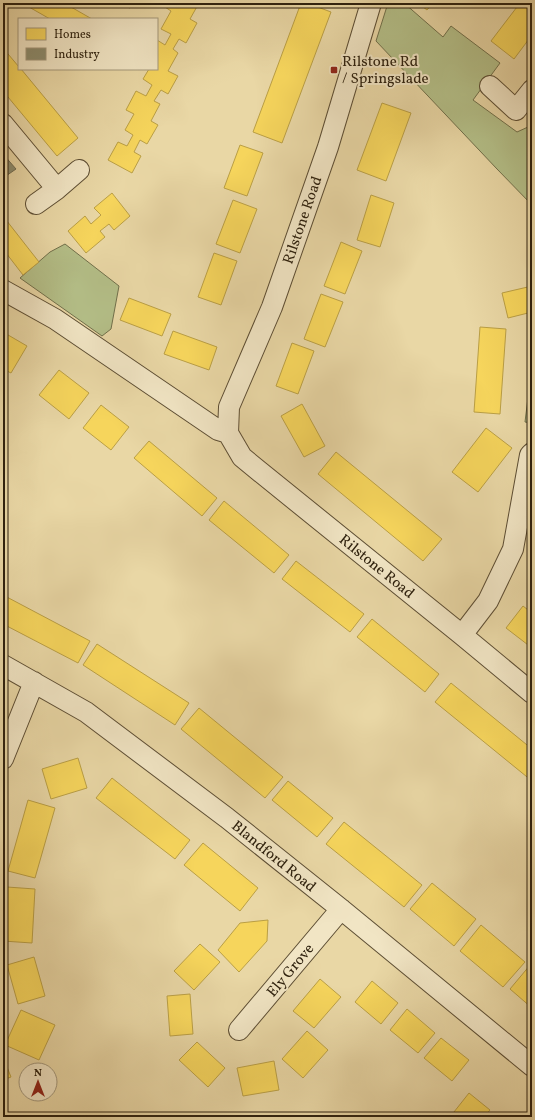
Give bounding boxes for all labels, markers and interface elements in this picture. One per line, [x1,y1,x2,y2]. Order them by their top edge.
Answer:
legend [18,18,158,70]
text: Homes [54,27,91,43]
text: Industry [54,47,100,63]
place label: Rilstone Rd / Springslade [342,52,429,90]
marker: Rilstone Rd / Springslade [329,65,339,75]
street label: Rilstone Road [279,174,328,267]
street label: Rilstone Road [334,530,418,604]
street label: Blandford Road [226,816,320,898]
street label: Ely Grove [262,940,320,1002]
north arrow [18,1062,58,1102]
text: N [34,1066,42,1081]

